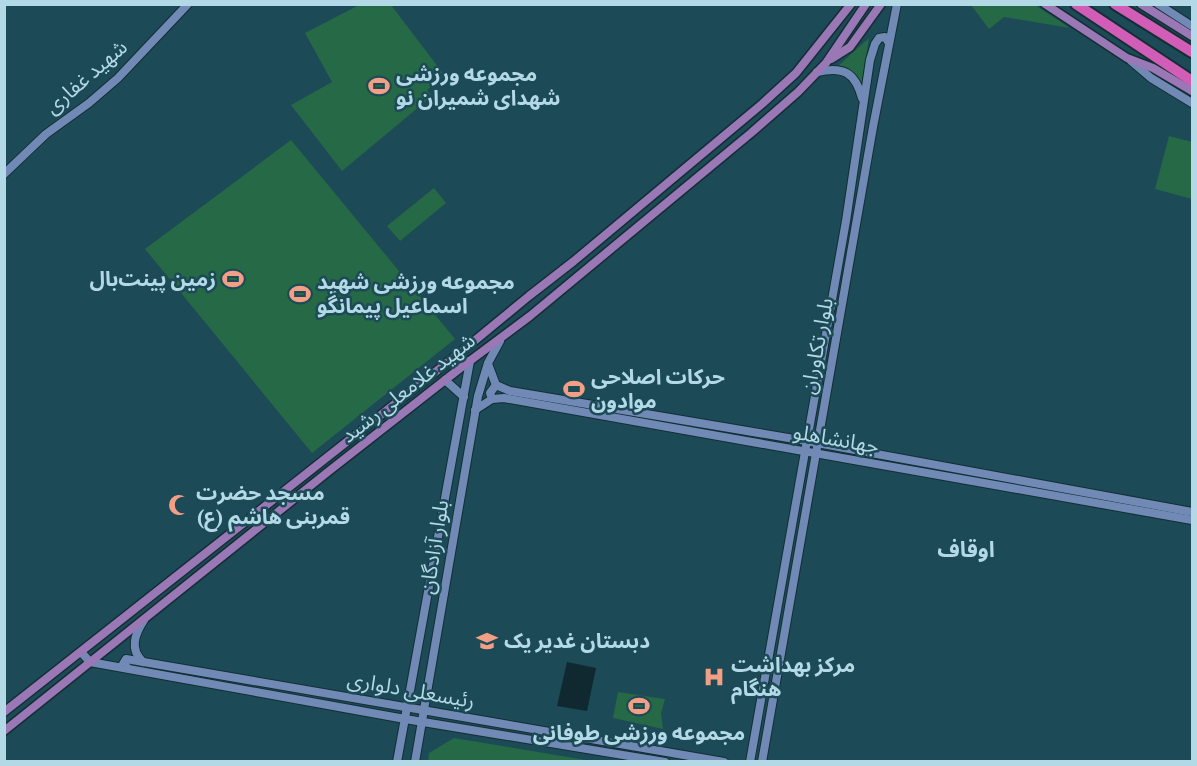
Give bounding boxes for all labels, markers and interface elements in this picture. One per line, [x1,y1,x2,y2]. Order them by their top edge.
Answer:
street label: شهید غفاری [40,35,132,119]
place label: مجموعه ورزشی شهدای شمیران نو [396,62,561,110]
sports icon: مجموعه ورزشی شهدای شمیران نو [367,74,391,98]
place label: زمین پینت‌بال [89,267,216,293]
sports icon: زمین پینت‌بال [221,267,245,291]
place label: مجموعه ورزشی شهید اسماعیل پیمانگو [317,270,515,320]
sports icon: مجموعه ورزشی شهید اسماعیل پیمانگو [288,282,312,306]
street label: بلوار تکاوران [796,296,838,396]
street label: شهید غلامعلی رشید [336,328,480,448]
place label: حرکات اصلاحی موادون [591,365,725,413]
sports icon: حرکات اصلاحی موادون [562,377,586,401]
street label: جهانشاهلو [791,420,881,458]
place label: مسجد حضرت قمربنی هاشم (ع) [196,481,350,532]
mosque icon: مسجد حضرت قمربنی هاشم (ع) [167,493,191,517]
street label: بلوار آزادگان [415,498,453,596]
district label: اوقاف [937,537,995,562]
school or university icon: دبستان غدیر یک [475,629,499,653]
place label: دبستان غدیر یک [504,629,650,653]
place label: مرکز بهداشت هنگام [731,653,855,705]
hospital icon: مرکز بهداشت هنگام [702,665,726,689]
street label: رئیسعلی دلواری [345,667,477,713]
sports icon: مجموعه ورزشی طوفانی [627,694,651,718]
place label: مجموعه ورزشی طوفانی [533,721,745,745]

